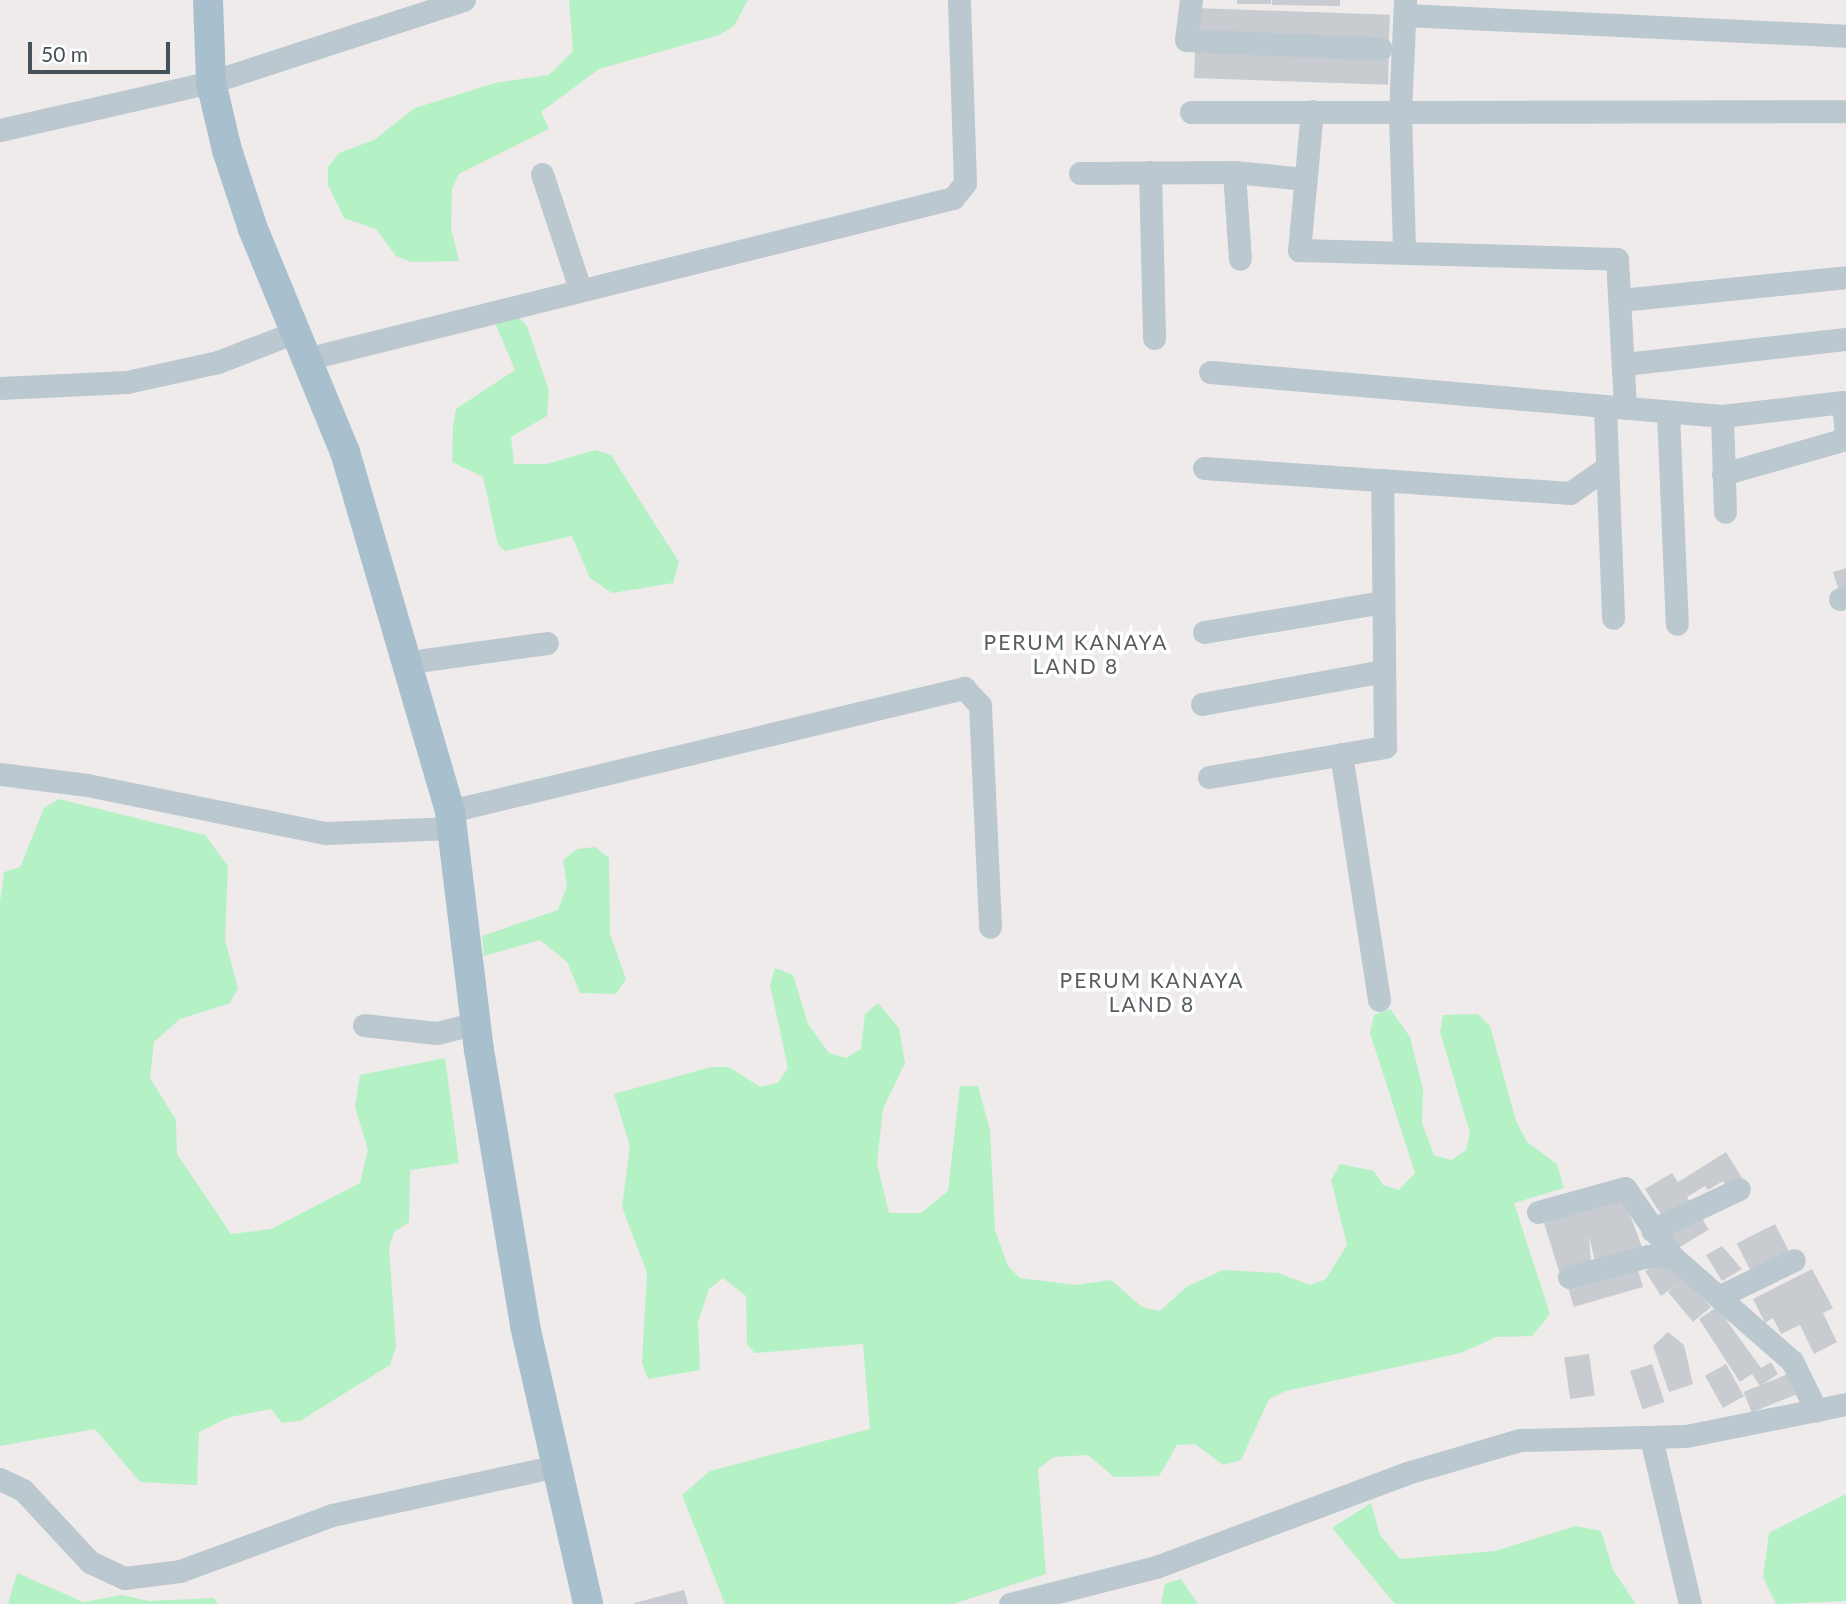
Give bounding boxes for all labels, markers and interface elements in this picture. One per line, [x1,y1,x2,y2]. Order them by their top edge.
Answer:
scale bar [32,28,173,72]
text: 50 m [41,41,88,66]
district label: PERUM KANAYA LAND 8 [985,629,1167,679]
district label: PERUM KANAYA LAND 8 [1061,967,1243,1017]

